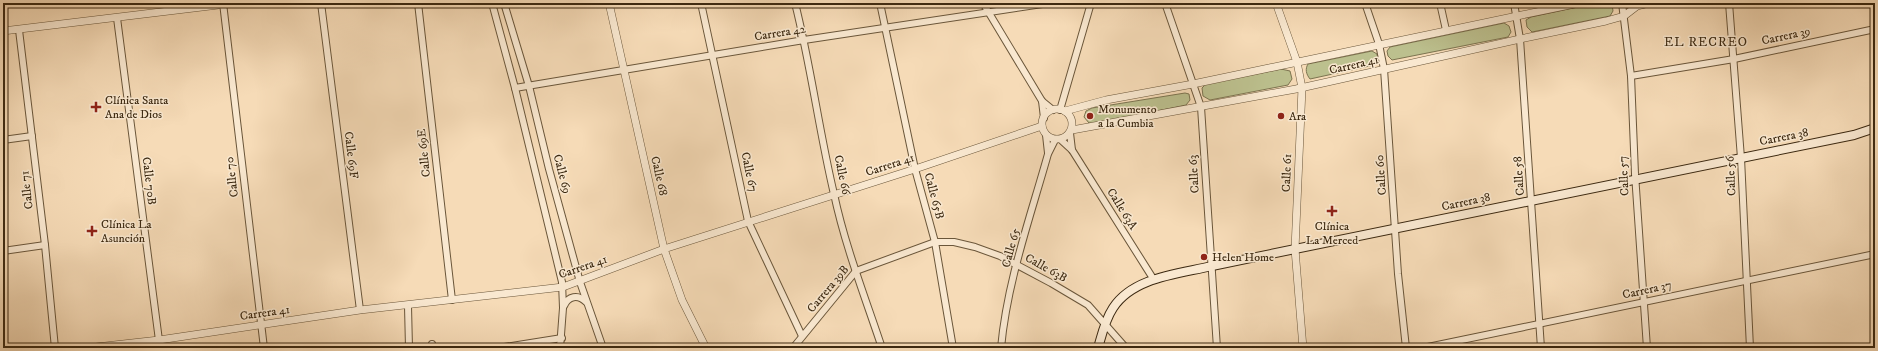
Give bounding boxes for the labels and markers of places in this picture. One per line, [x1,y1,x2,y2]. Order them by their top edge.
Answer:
place label: Clínica Santa Ana de Dios [105,93,169,122]
marker: Clínica Santa Ana de Dios [90,101,102,113]
place label: Monumento a la Cumbia [1098,102,1157,131]
place label: Ara [1289,109,1307,124]
marker: Monumento a la Cumbia [1085,111,1095,121]
marker: Ara [1276,111,1286,121]
marker: Clínica La Merced [1326,205,1338,217]
place label: Clínica La Asunción [101,217,153,246]
place label: Clínica La Merced [1306,219,1358,248]
marker: Clínica La Asunción [86,225,98,237]
place label: Helen Home [1212,250,1274,265]
marker: Helen Home [1199,252,1209,262]

